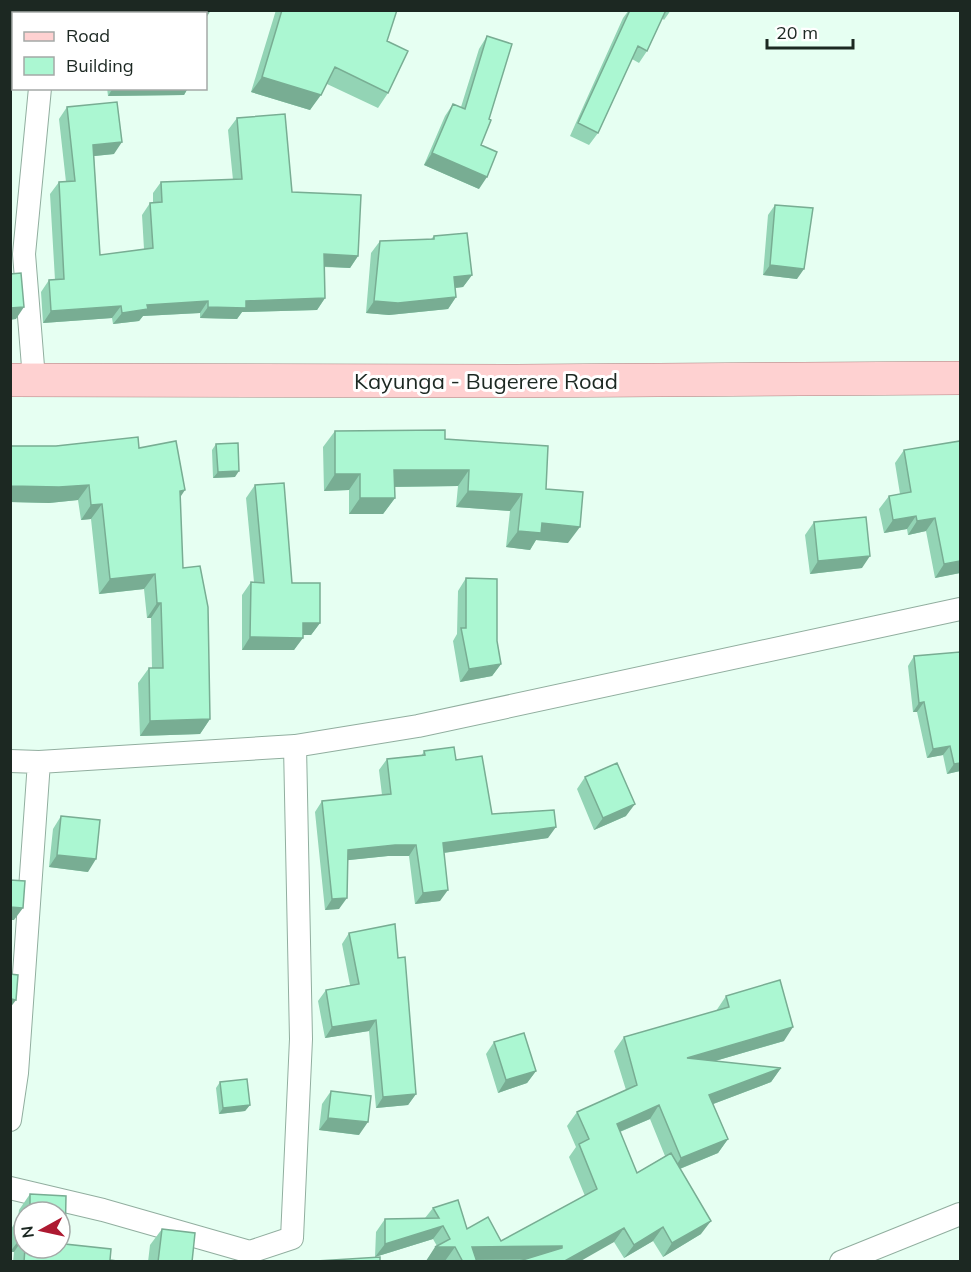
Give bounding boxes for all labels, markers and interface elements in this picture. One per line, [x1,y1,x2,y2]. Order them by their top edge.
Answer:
legend [12,12,207,90]
scale bar [767,12,852,50]
text: 20 m [776,21,818,44]
text: Road [66,24,110,47]
text: Building [66,54,134,77]
street label: Kayunga - Bugerere Road [354,367,618,395]
north arrow [12,1200,72,1260]
text: N [16,1225,38,1239]

